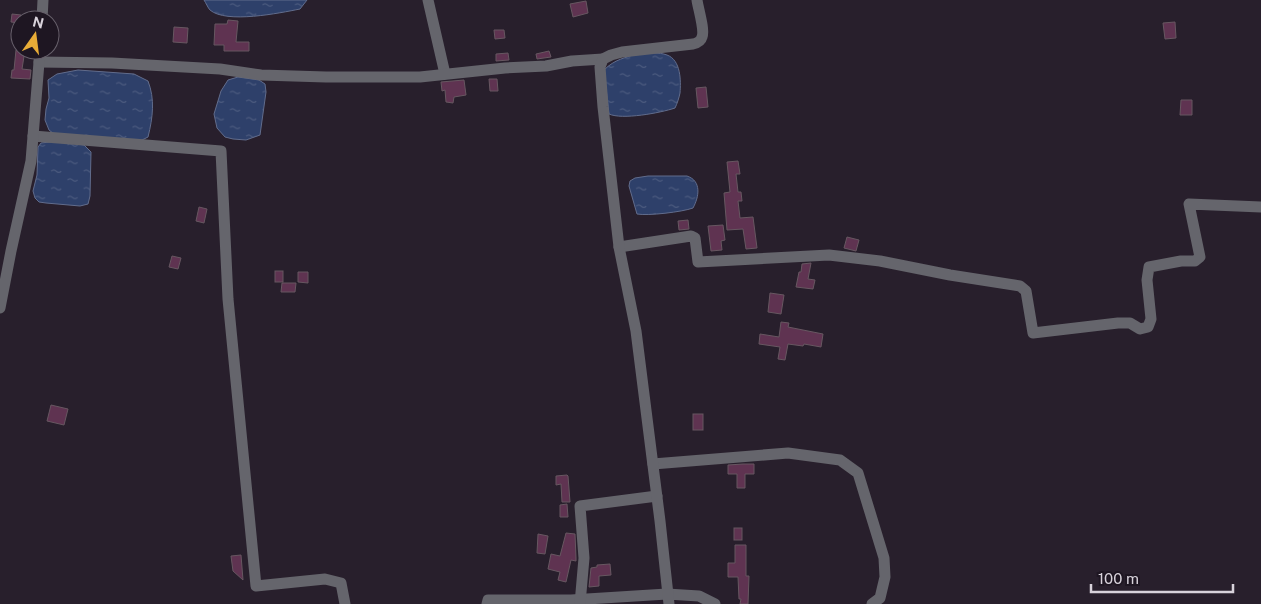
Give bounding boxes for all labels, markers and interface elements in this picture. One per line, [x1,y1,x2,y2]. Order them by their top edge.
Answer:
north arrow [10,10,60,60]
text: N [31,13,45,31]
scale bar [1091,562,1234,594]
text: 100 m [1098,570,1139,587]

